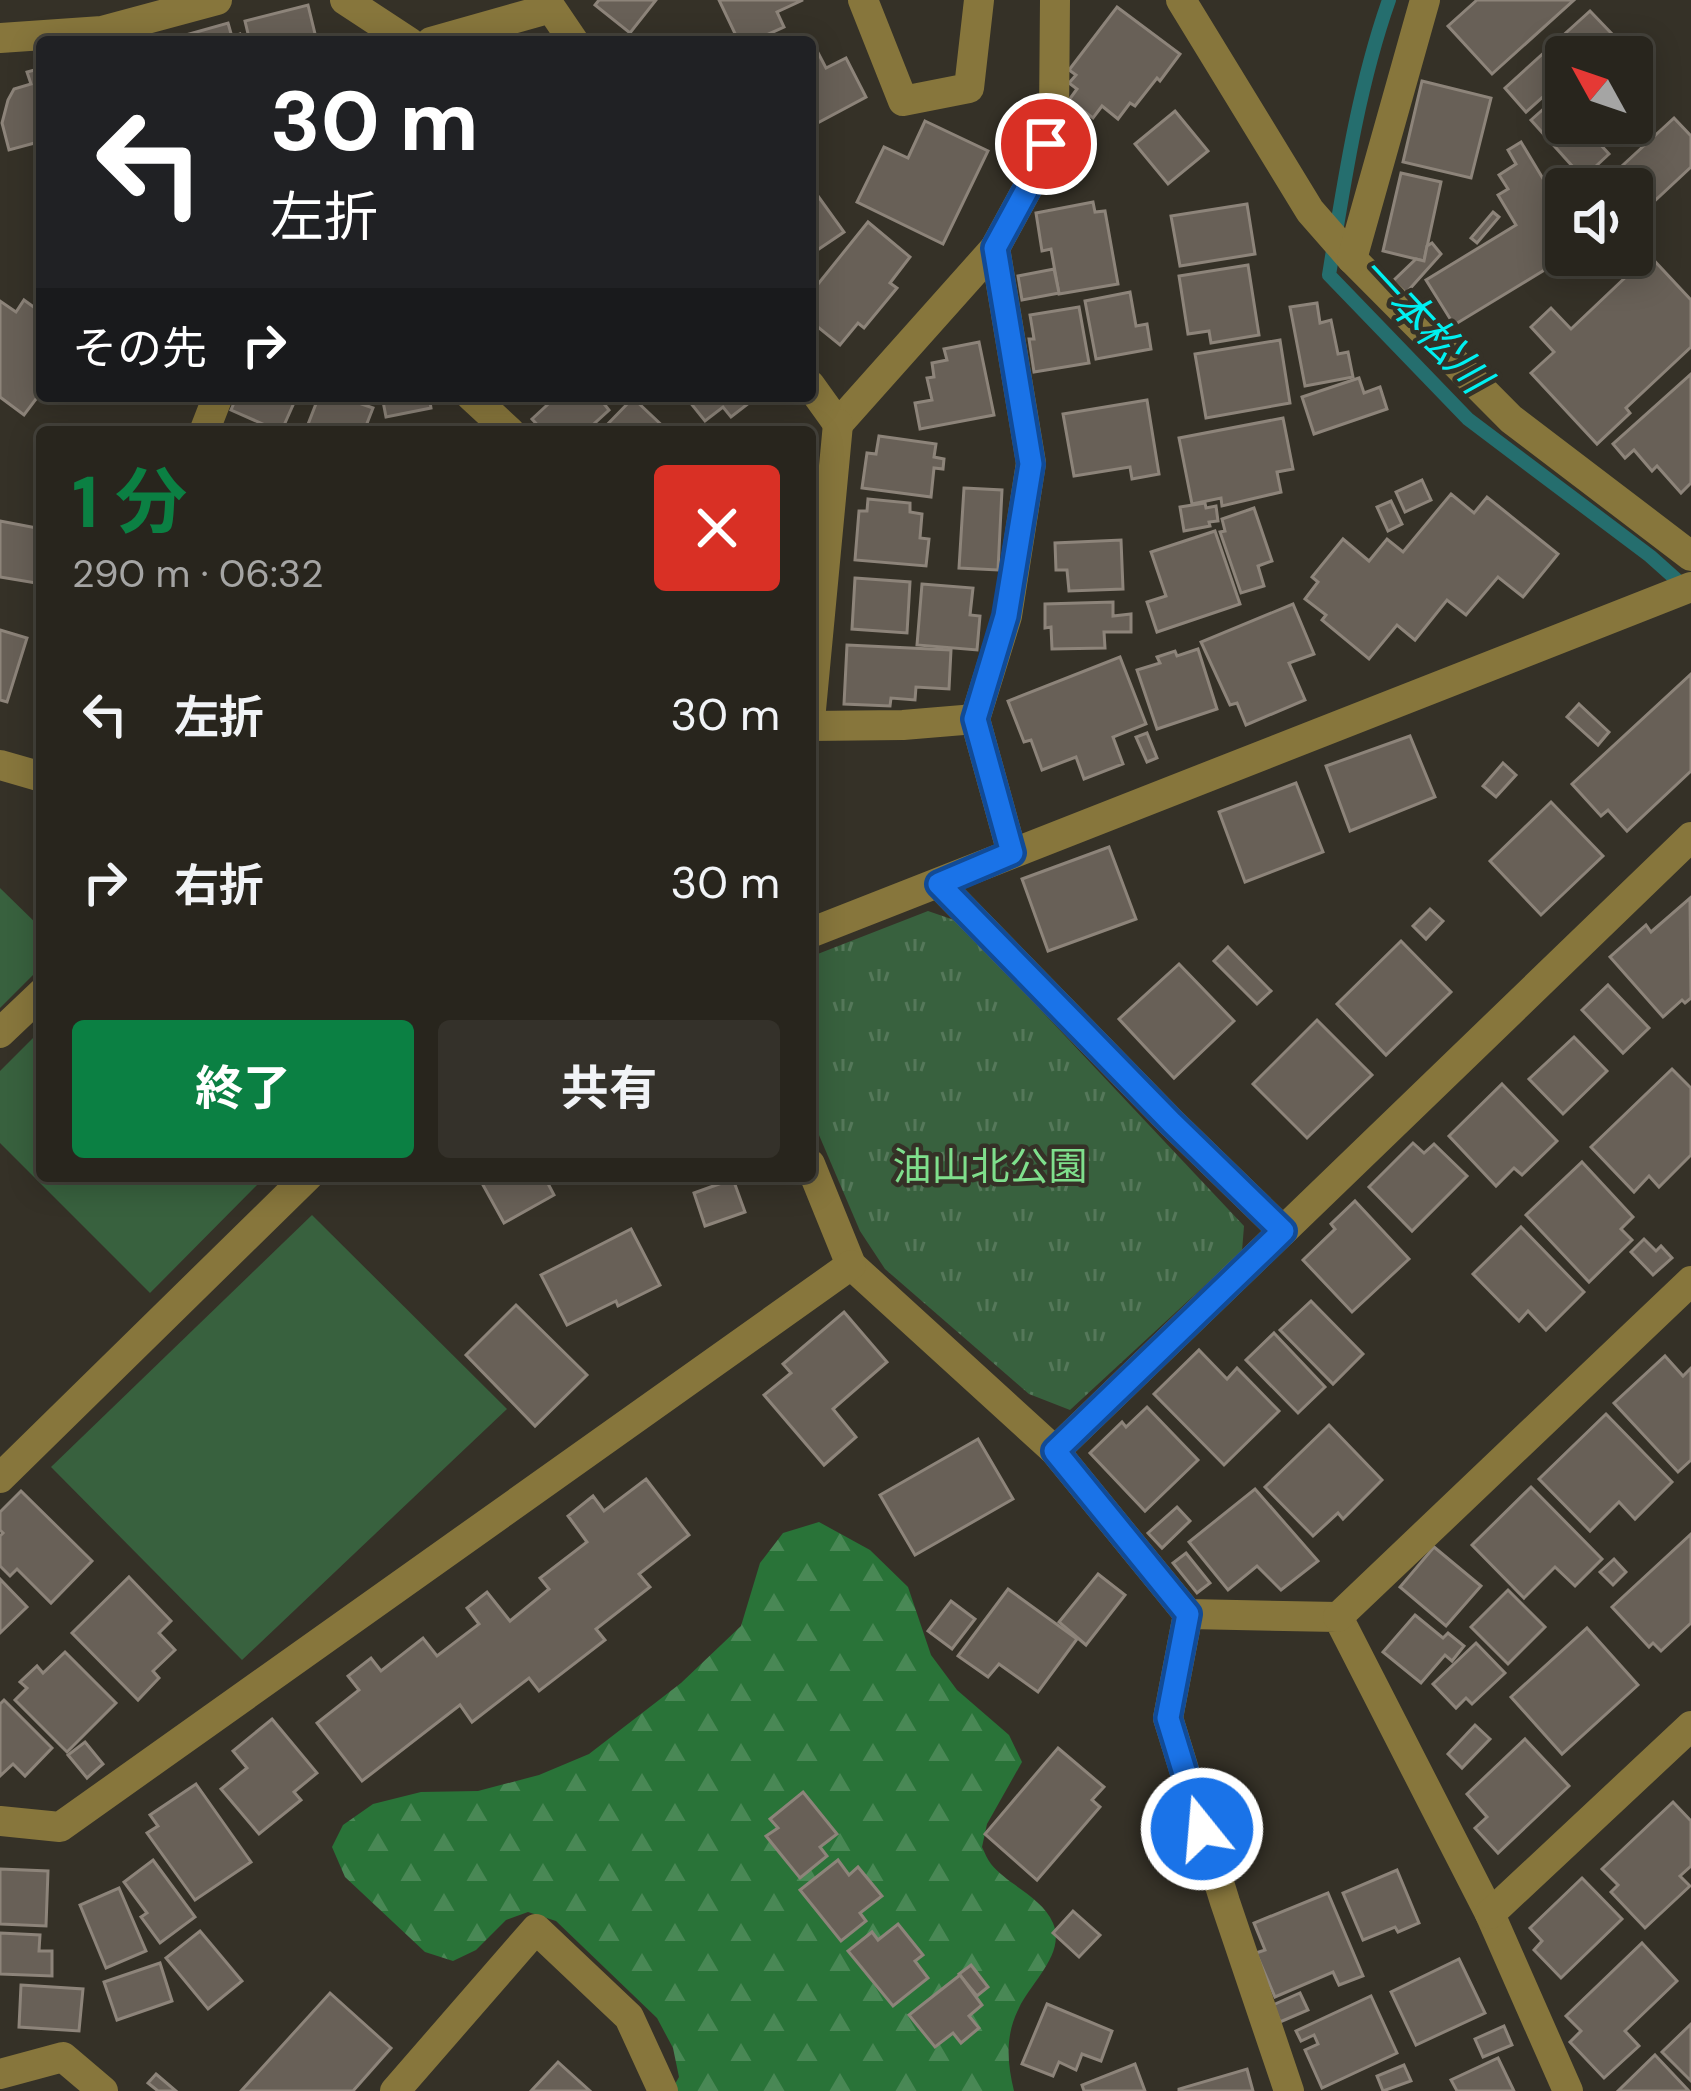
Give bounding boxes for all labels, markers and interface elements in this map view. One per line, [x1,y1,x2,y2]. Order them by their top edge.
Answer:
north arrow [1545,36,1653,144]
map controls [1545,36,1653,276]
text: 30 m [270,67,479,176]
icon: left [72,84,228,240]
pin [995,93,1097,195]
icon: arrive [1013,111,1079,177]
button: sound [1545,168,1653,276]
text: 左折 [270,182,378,253]
water label: 一本松川 [1347,244,1505,407]
icon: right [231,312,297,378]
text: その先 [72,319,207,378]
text: 1 分 [72,456,187,549]
button: close [654,465,780,591]
text: 290 m · 06:32 [72,548,323,599]
icon: left [72,681,138,747]
text: 30 m [671,685,780,744]
text: 左折 [174,688,264,747]
icon: right [72,849,138,915]
text: 30 m [671,853,780,912]
text: 右折 [174,856,264,915]
button: 終了 [72,1020,414,1158]
button: 共有 [438,1020,780,1158]
park label: 油山北公園 [892,1141,1088,1192]
position arrow [1139,1766,1265,1892]

